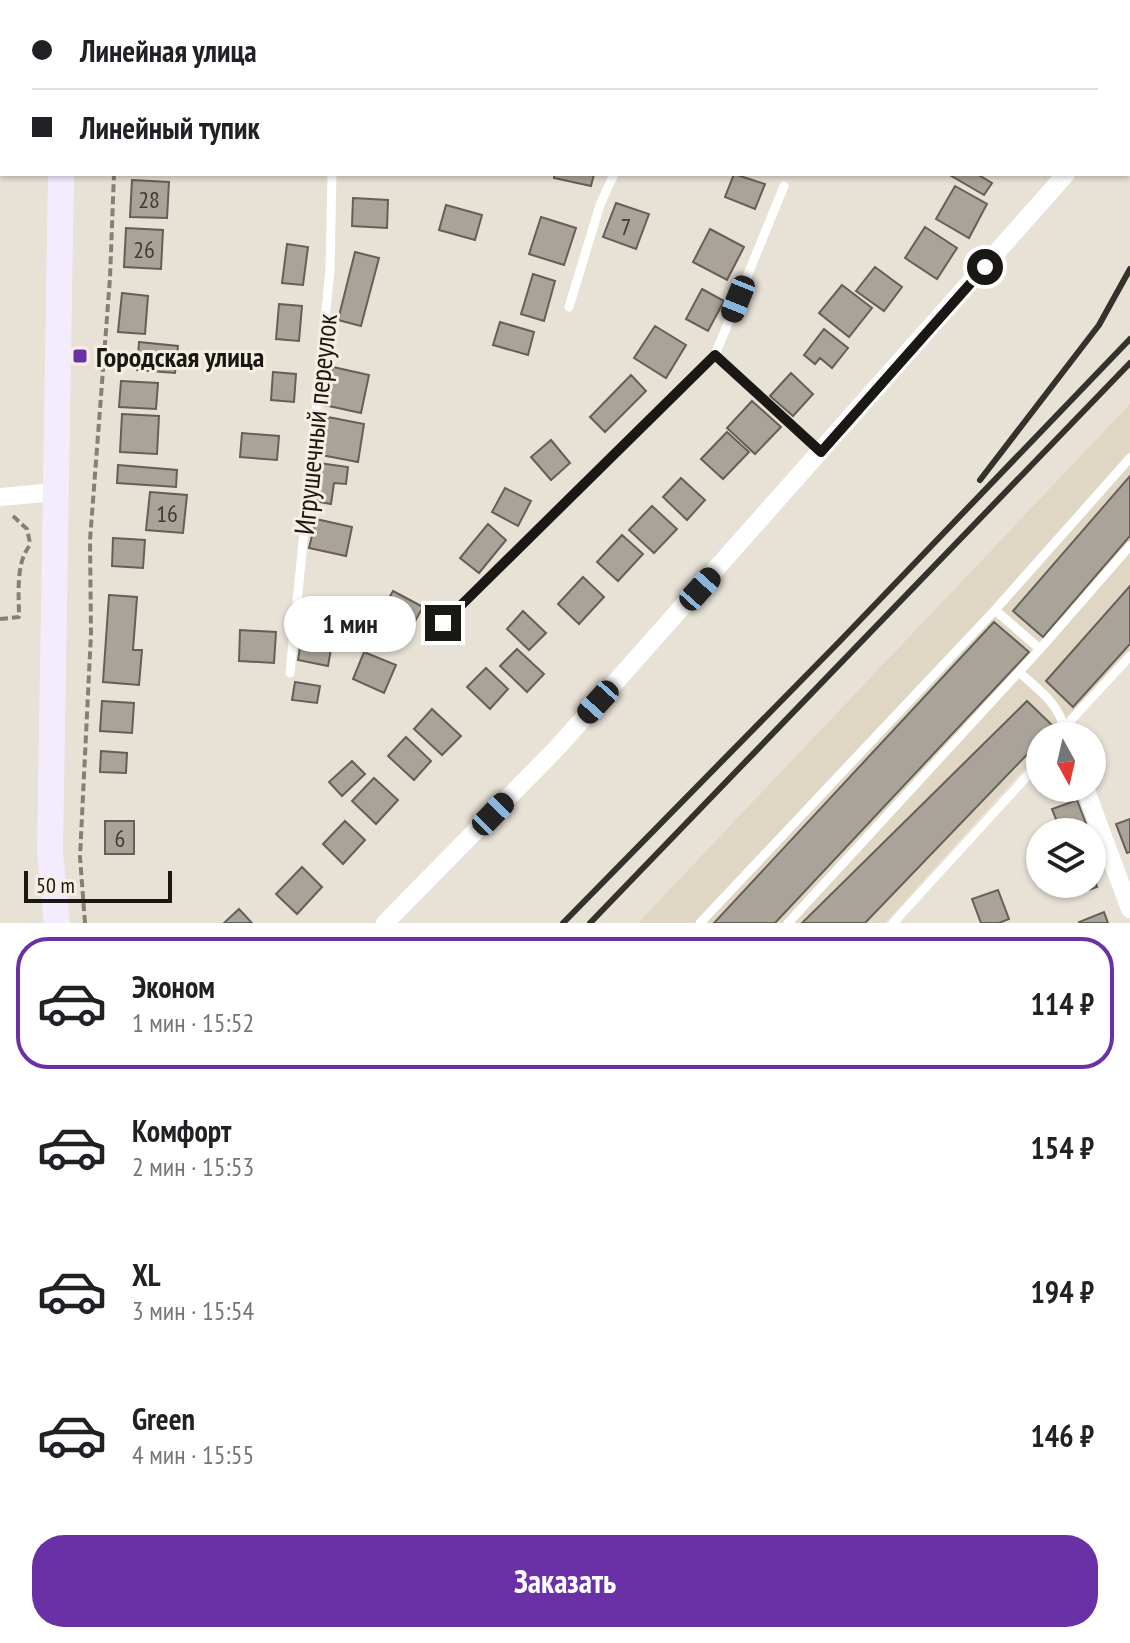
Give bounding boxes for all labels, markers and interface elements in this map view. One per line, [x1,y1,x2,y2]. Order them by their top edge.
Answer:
text: Линейная улица [80,31,257,70]
text: Линейный тупик [80,108,260,147]
house number: 28 [138,184,160,215]
house number: 7 [621,211,631,242]
house number: 26 [133,234,155,265]
route start [967,249,1003,285]
car [718,272,758,326]
street label: Игрушечный переулок [285,311,345,536]
place label: Городская улица [96,338,264,375]
marker: Городская улица [71,347,89,365]
house number: 16 [156,498,178,529]
car [675,563,725,615]
callout: 1 мин [283,595,415,651]
route end [425,605,461,641]
text: 1 мин [322,607,378,640]
car [573,676,623,728]
north arrow [1026,722,1106,802]
map controls [1026,722,1106,898]
car [468,788,518,840]
button: layers [1026,818,1106,898]
house number: 6 [115,823,125,854]
scale bar [24,867,172,903]
text: 50 m [36,871,75,899]
icon: car [36,967,108,1039]
text: Эконом [132,967,215,1006]
text: 114 ₽ [1030,984,1094,1023]
text: 1 мин · 15:52 [132,1006,254,1039]
icon: car [36,1111,108,1183]
text: Комфорт [132,1111,231,1150]
text: 154 ₽ [1030,1128,1094,1167]
text: 2 мин · 15:53 [132,1150,254,1183]
icon: car [36,1255,108,1327]
text: XL [132,1255,161,1294]
text: 194 ₽ [1030,1272,1094,1311]
text: 3 мин · 15:54 [132,1294,254,1327]
icon: car [36,1399,108,1471]
text: Green [132,1399,195,1438]
text: 146 ₽ [1030,1416,1094,1455]
text: 4 мин · 15:55 [132,1438,254,1471]
button: Заказать [32,1535,1098,1627]

